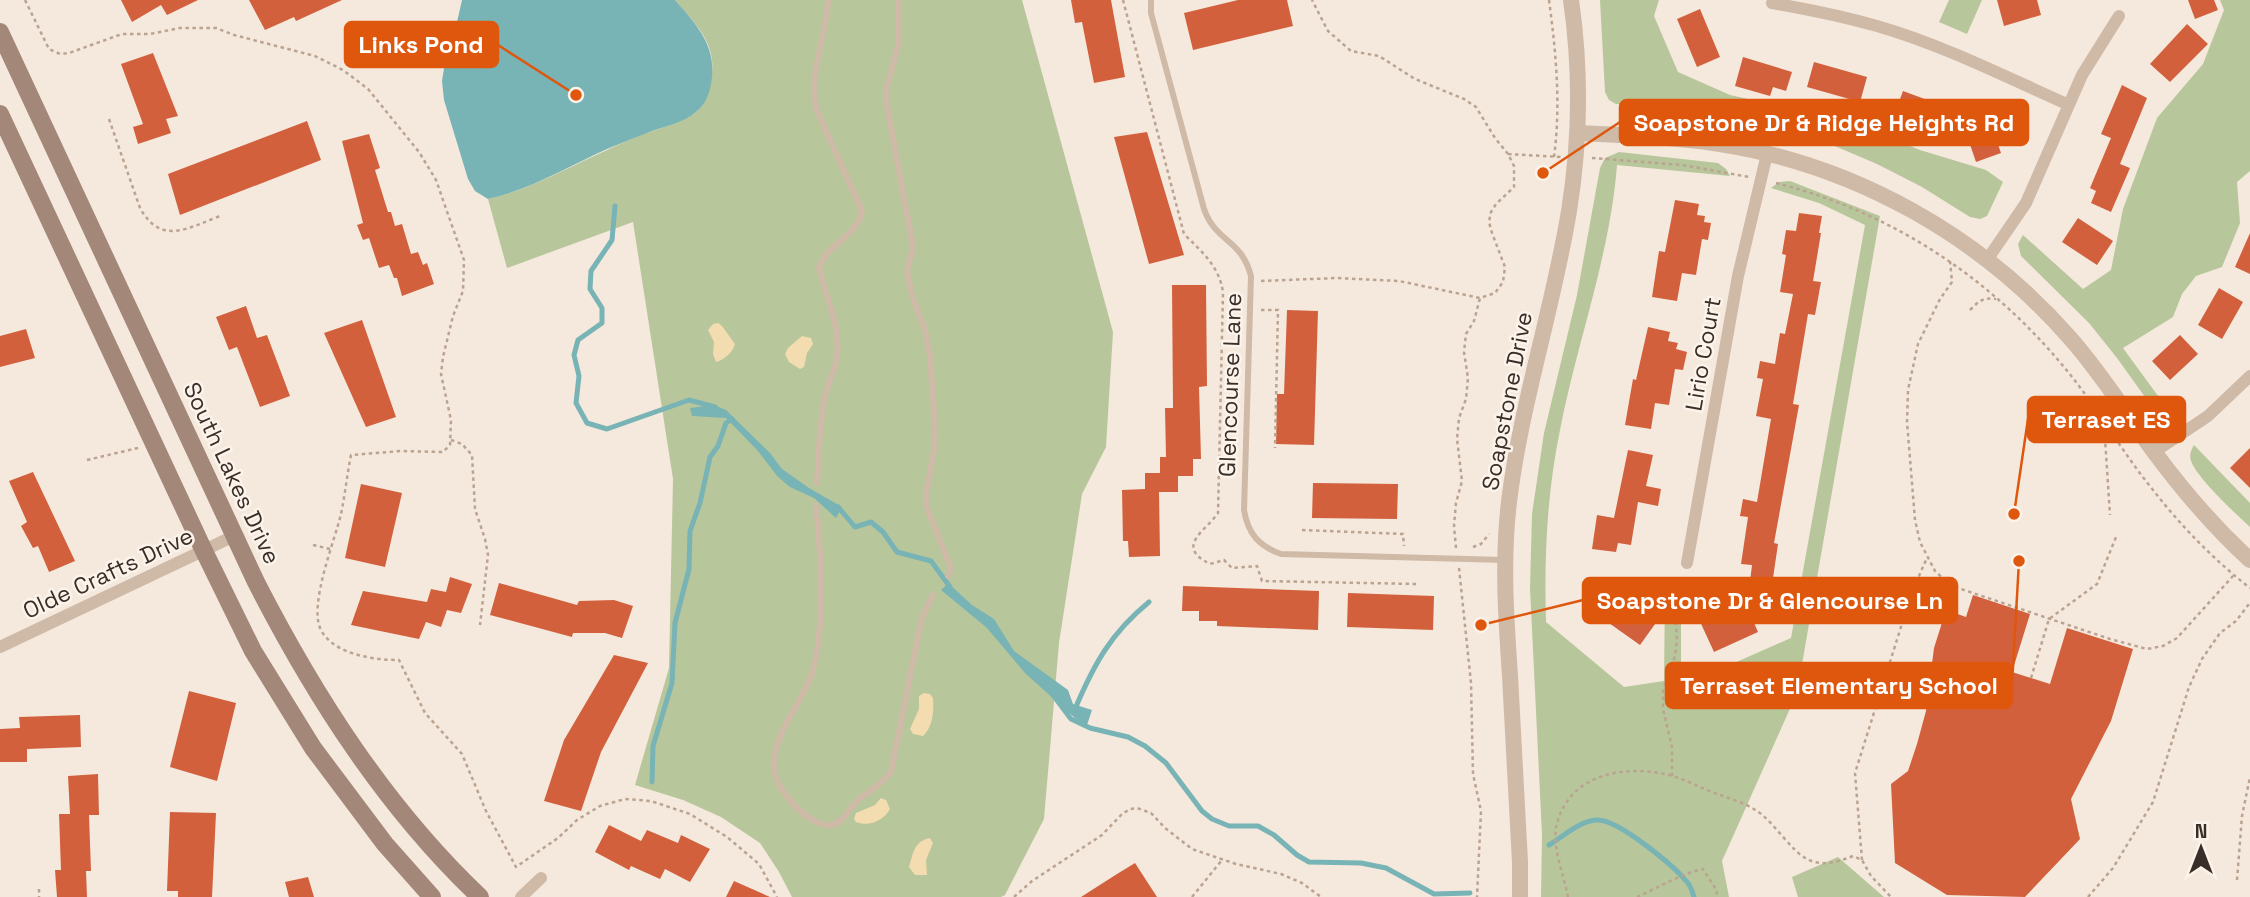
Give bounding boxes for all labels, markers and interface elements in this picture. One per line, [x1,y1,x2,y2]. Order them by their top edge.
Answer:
callout: Links Pond [345,22,498,67]
text: Links Pond [358,29,484,60]
callout: Soapstone Dr & Ridge Heights Rd [1620,100,2028,145]
text: Soapstone Dr & Ridge Heights Rd [1634,107,2014,138]
street label: Glencourse Lane [1212,292,1248,478]
street label: Lirio Court [1678,295,1728,413]
street label: Soapstone Drive [1475,309,1539,493]
street label: South Lakes Drive [177,377,287,569]
callout: Terraset ES [2028,397,2185,442]
text: Terraset ES [2041,404,2171,435]
street label: Olde Crafts Drive [18,520,198,626]
callout: Soapstone Dr & Glencourse Ln [1583,578,1957,623]
text: Soapstone Dr & Glencourse Ln [1597,585,1943,616]
callout: Terraset Elementary School [1666,663,2012,708]
text: Terraset Elementary School [1680,670,1998,701]
north arrow [2166,813,2236,883]
text: N [2195,819,2207,844]

